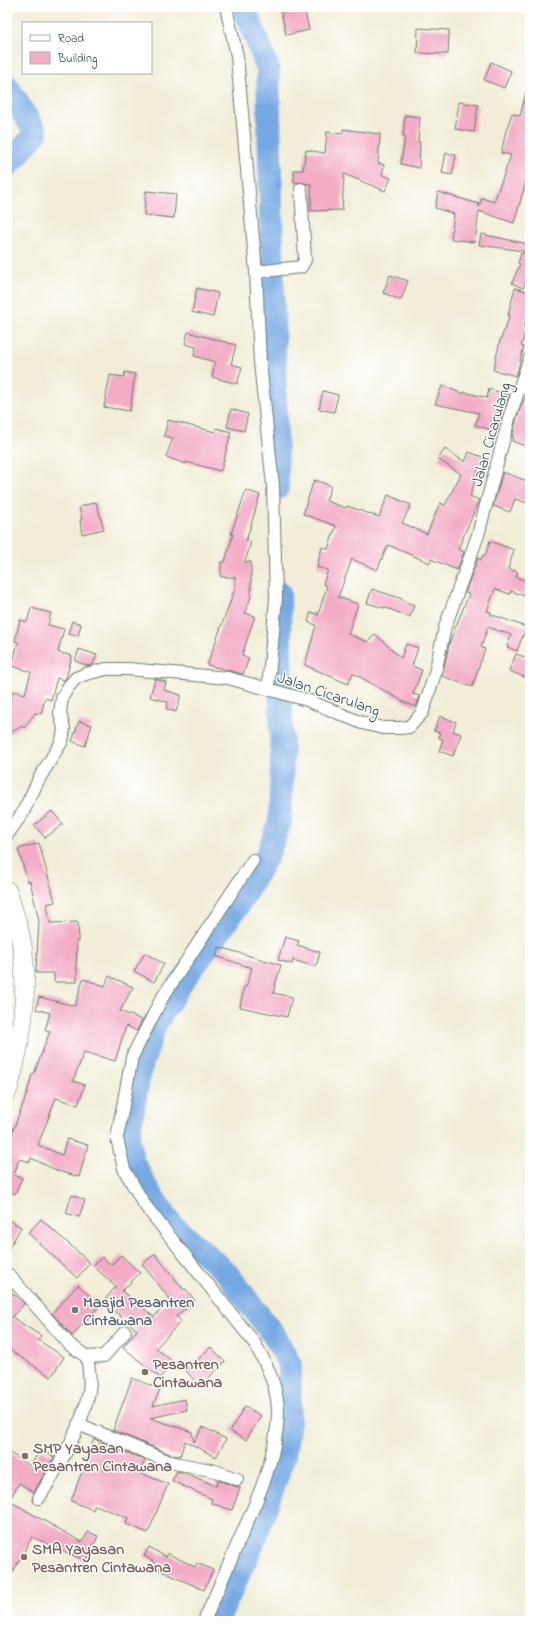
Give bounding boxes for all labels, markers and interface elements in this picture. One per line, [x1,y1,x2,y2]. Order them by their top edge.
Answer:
legend [22,22,152,74]
text: Road [58,30,84,48]
text: Building [57,50,97,69]
street label: Jalan Cicarulang [466,380,518,490]
street label: Jalan Cicarulang [274,666,383,724]
place label: Masjid Pesantren Cintawana [83,1291,194,1333]
marker: Masjid Pesantren Cintawana [70,1305,80,1315]
place label: Pesantren Cintawana [153,1353,223,1395]
marker: Pesantren Cintawana [140,1367,150,1377]
place label: SMP Yayasan Pesantren Cintawana [33,1437,172,1479]
marker: SMP Yayasan Pesantren Cintawana [20,1451,30,1461]
place label: SMA Yayasan Pesantren Cintawana [32,1538,171,1580]
marker: SMA Yayasan Pesantren Cintawana [19,1552,29,1562]

